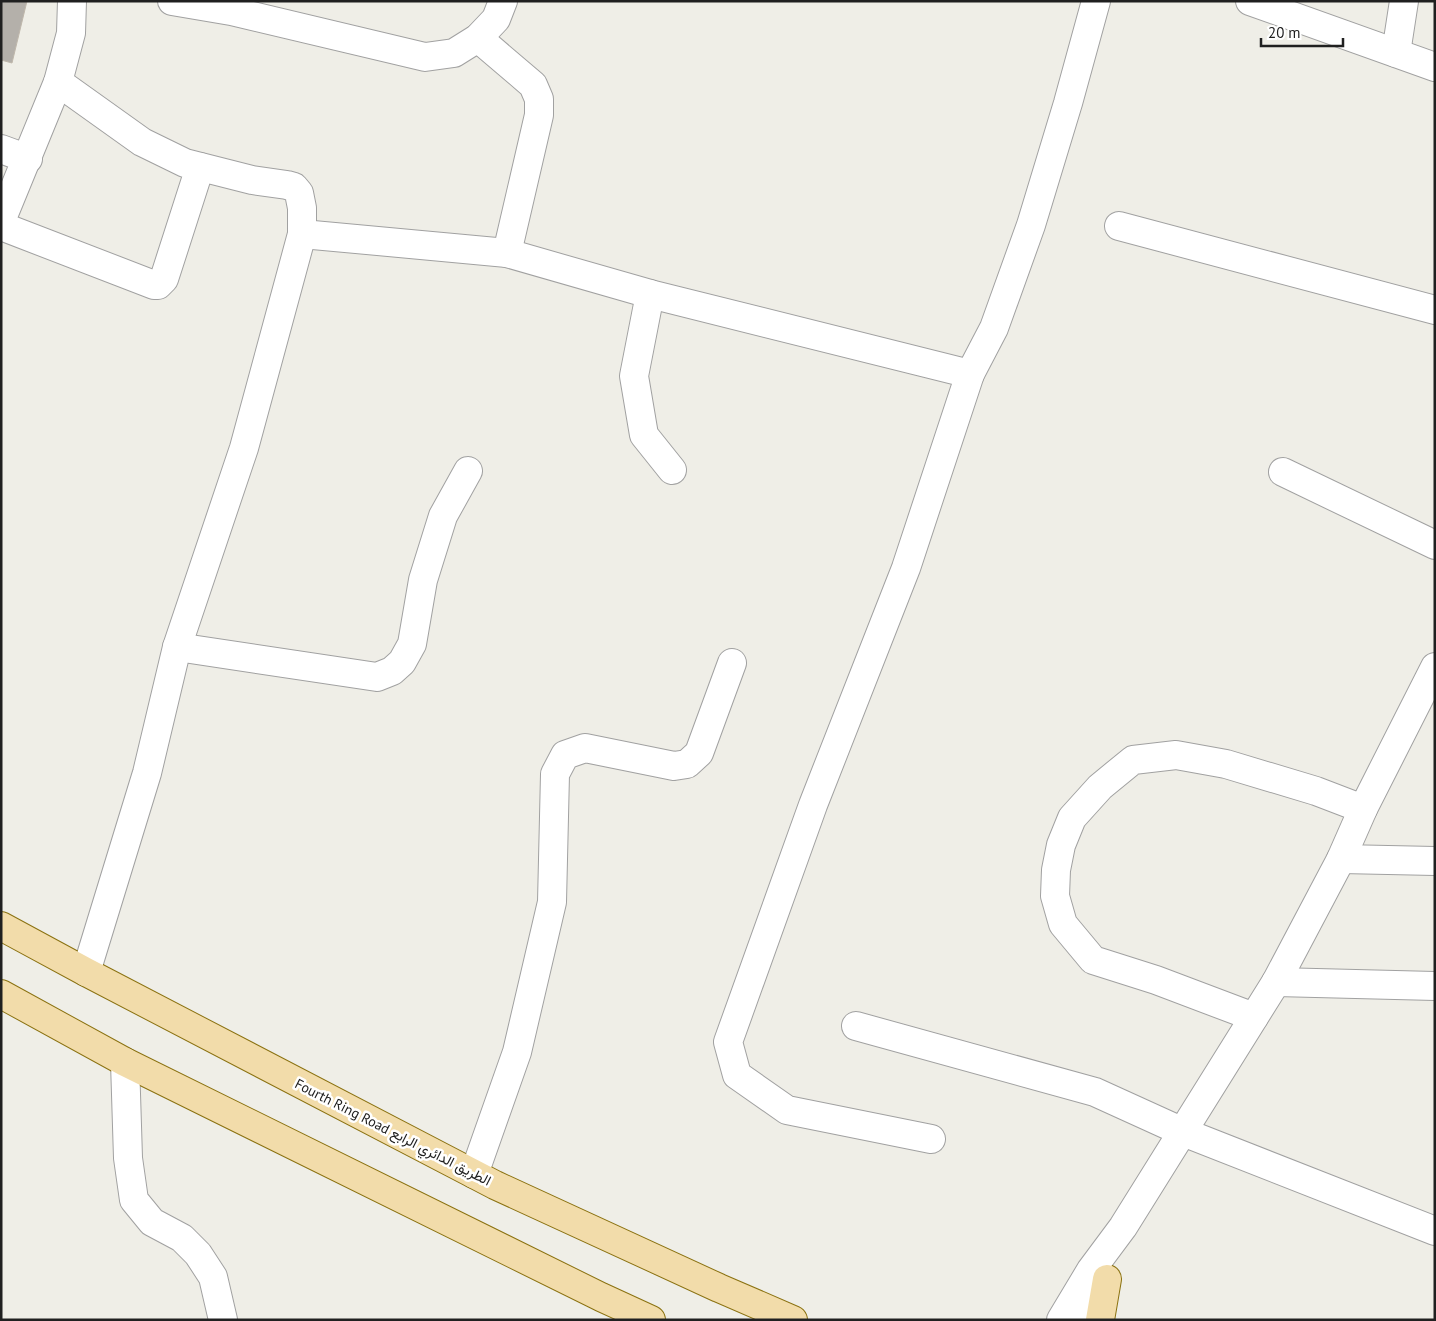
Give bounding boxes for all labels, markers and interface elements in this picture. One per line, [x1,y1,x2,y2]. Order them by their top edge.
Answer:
scale bar [1261,15,1344,47]
text: 20 m [1268,23,1301,42]
street label: Fourth Ring Road الطريق الدائري الرابع [291,1075,494,1192]

